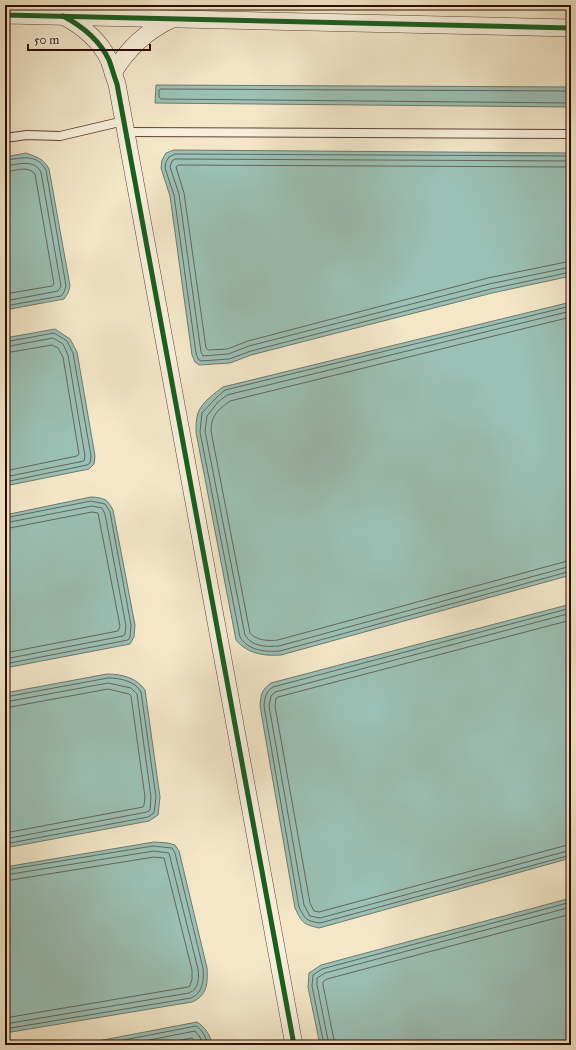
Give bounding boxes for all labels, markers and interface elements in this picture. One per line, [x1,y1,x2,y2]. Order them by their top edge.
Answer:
scale bar [28,26,150,52]
text: 50 m [34,33,59,47]

